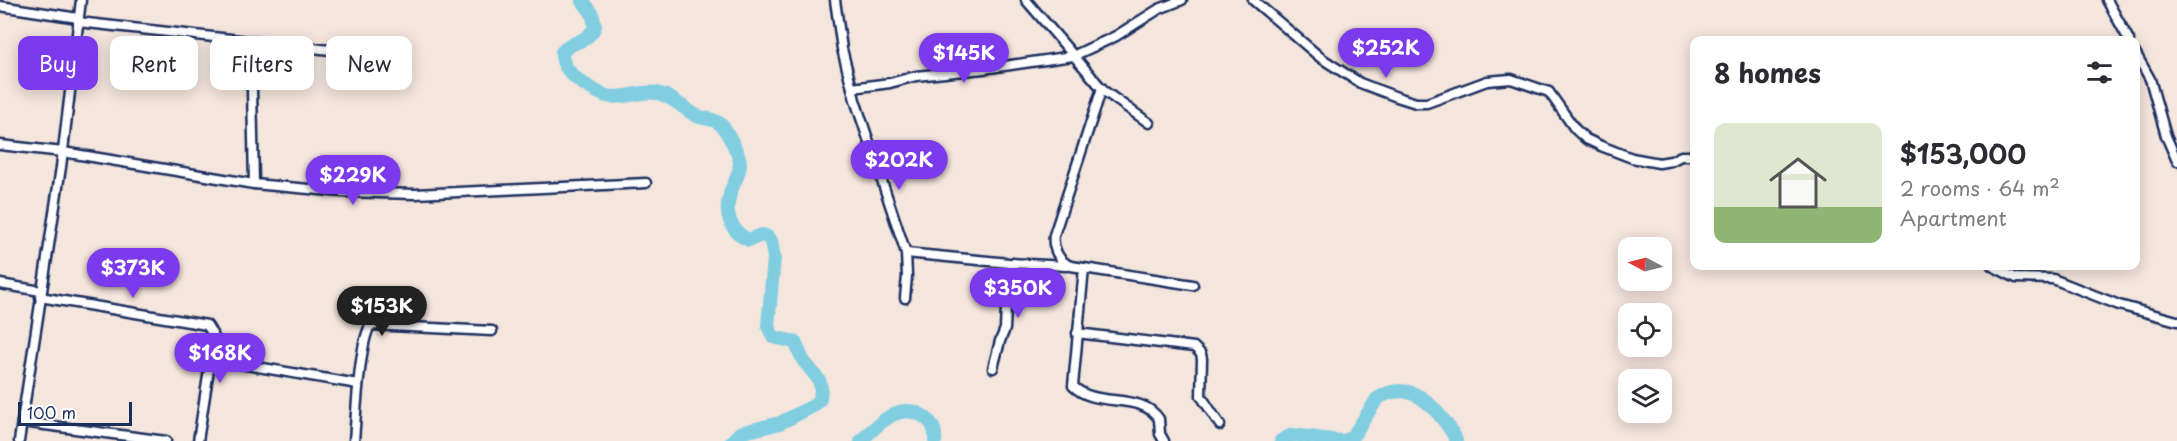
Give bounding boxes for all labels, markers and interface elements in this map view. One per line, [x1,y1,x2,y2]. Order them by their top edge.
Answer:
pin: $252K [1344,28,1428,79]
text: $252K [1352,32,1420,62]
pin: $145K [922,33,1006,84]
chip: Buy [18,36,98,90]
chip: Rent [110,36,198,90]
chip: Filters [210,36,314,90]
chip: New [326,36,412,90]
text: $145K [933,37,995,67]
text: 8 homes [1714,53,1821,92]
icon: filters [2083,56,2116,89]
text: $153,000 [1900,134,2026,173]
pin: $202K [857,140,941,191]
text: $202K [865,144,933,174]
icon: home [1762,147,1834,219]
pin: $229K [311,155,395,206]
text: $229K [320,159,386,189]
text: 2 rooms · 64 m² [1900,173,2060,203]
text: Apartment [1900,203,2007,233]
north arrow [1618,237,1672,291]
map controls [1618,237,1672,423]
pin: $373K [91,248,175,299]
text: $373K [101,252,165,282]
pin: $350K [976,268,1060,319]
text: $350K [984,272,1052,302]
pin: $153K [340,286,424,337]
text: $153K [351,290,413,320]
button: locate [1618,303,1672,357]
pin: $168K [178,333,262,384]
text: $168K [188,337,252,367]
button: layers [1618,369,1672,423]
scale bar [18,399,132,426]
text: 100 m [27,400,76,424]

